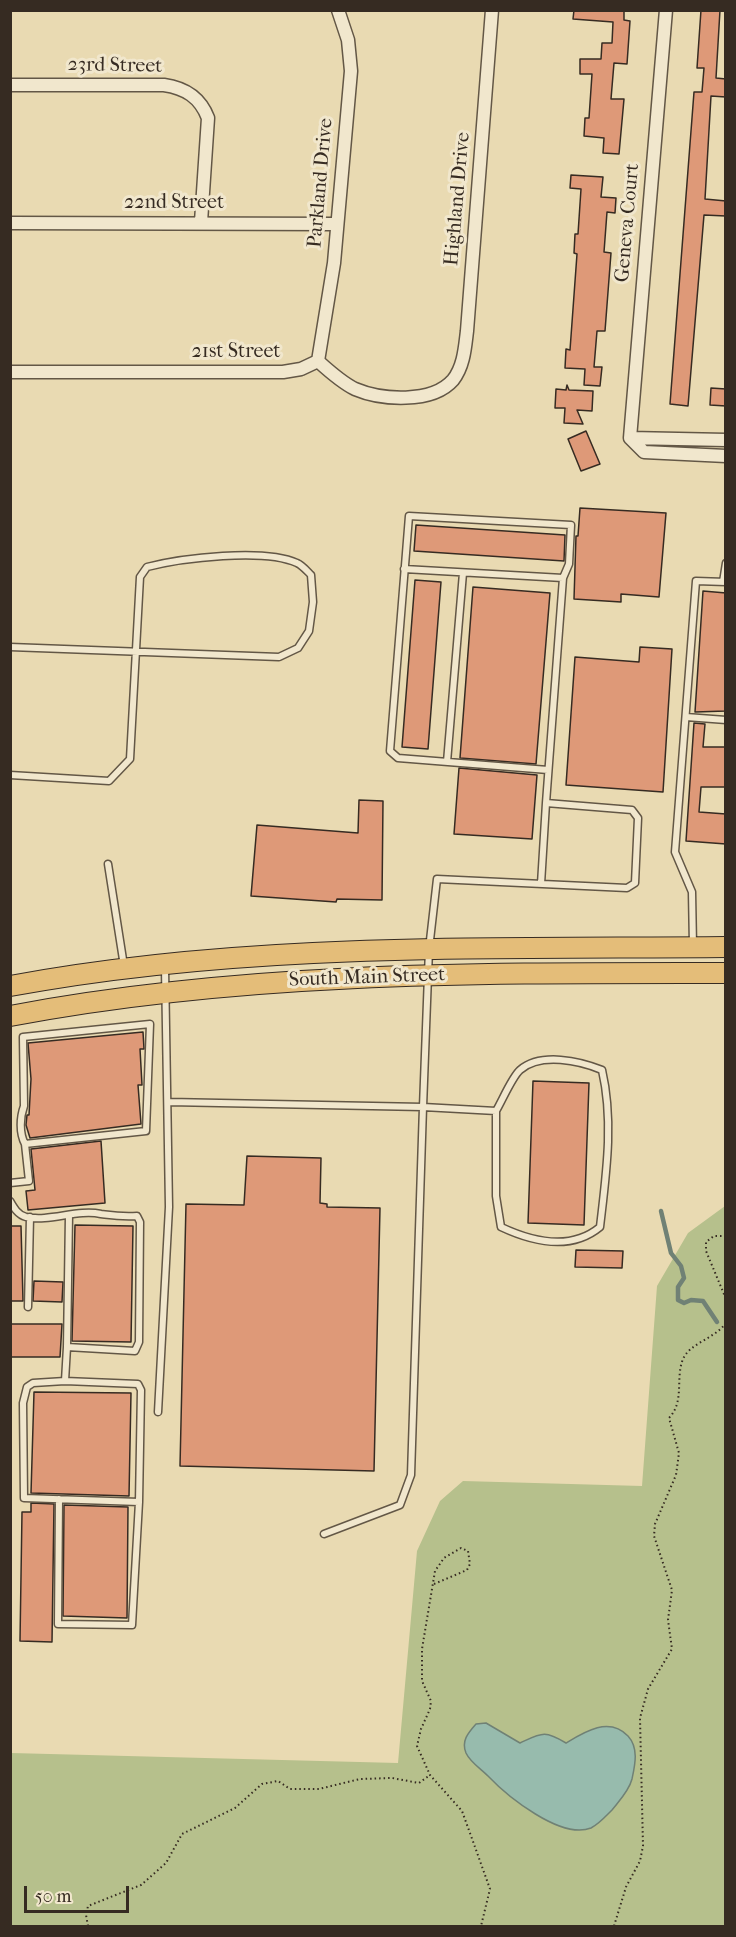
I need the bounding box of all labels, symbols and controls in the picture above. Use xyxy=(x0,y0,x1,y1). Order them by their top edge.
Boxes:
street label: 23rd Street xyxy=(67,53,163,79)
street label: Parkland Drive xyxy=(303,117,339,249)
street label: Highland Drive xyxy=(440,131,476,267)
street label: Geneva Court xyxy=(611,163,645,283)
street label: 22nd Street xyxy=(124,191,224,215)
street label: 21st Street xyxy=(191,340,281,364)
street label: South Main Street xyxy=(288,963,446,993)
scale bar xyxy=(27,1874,132,1912)
text: 50 m xyxy=(35,1886,71,1907)

